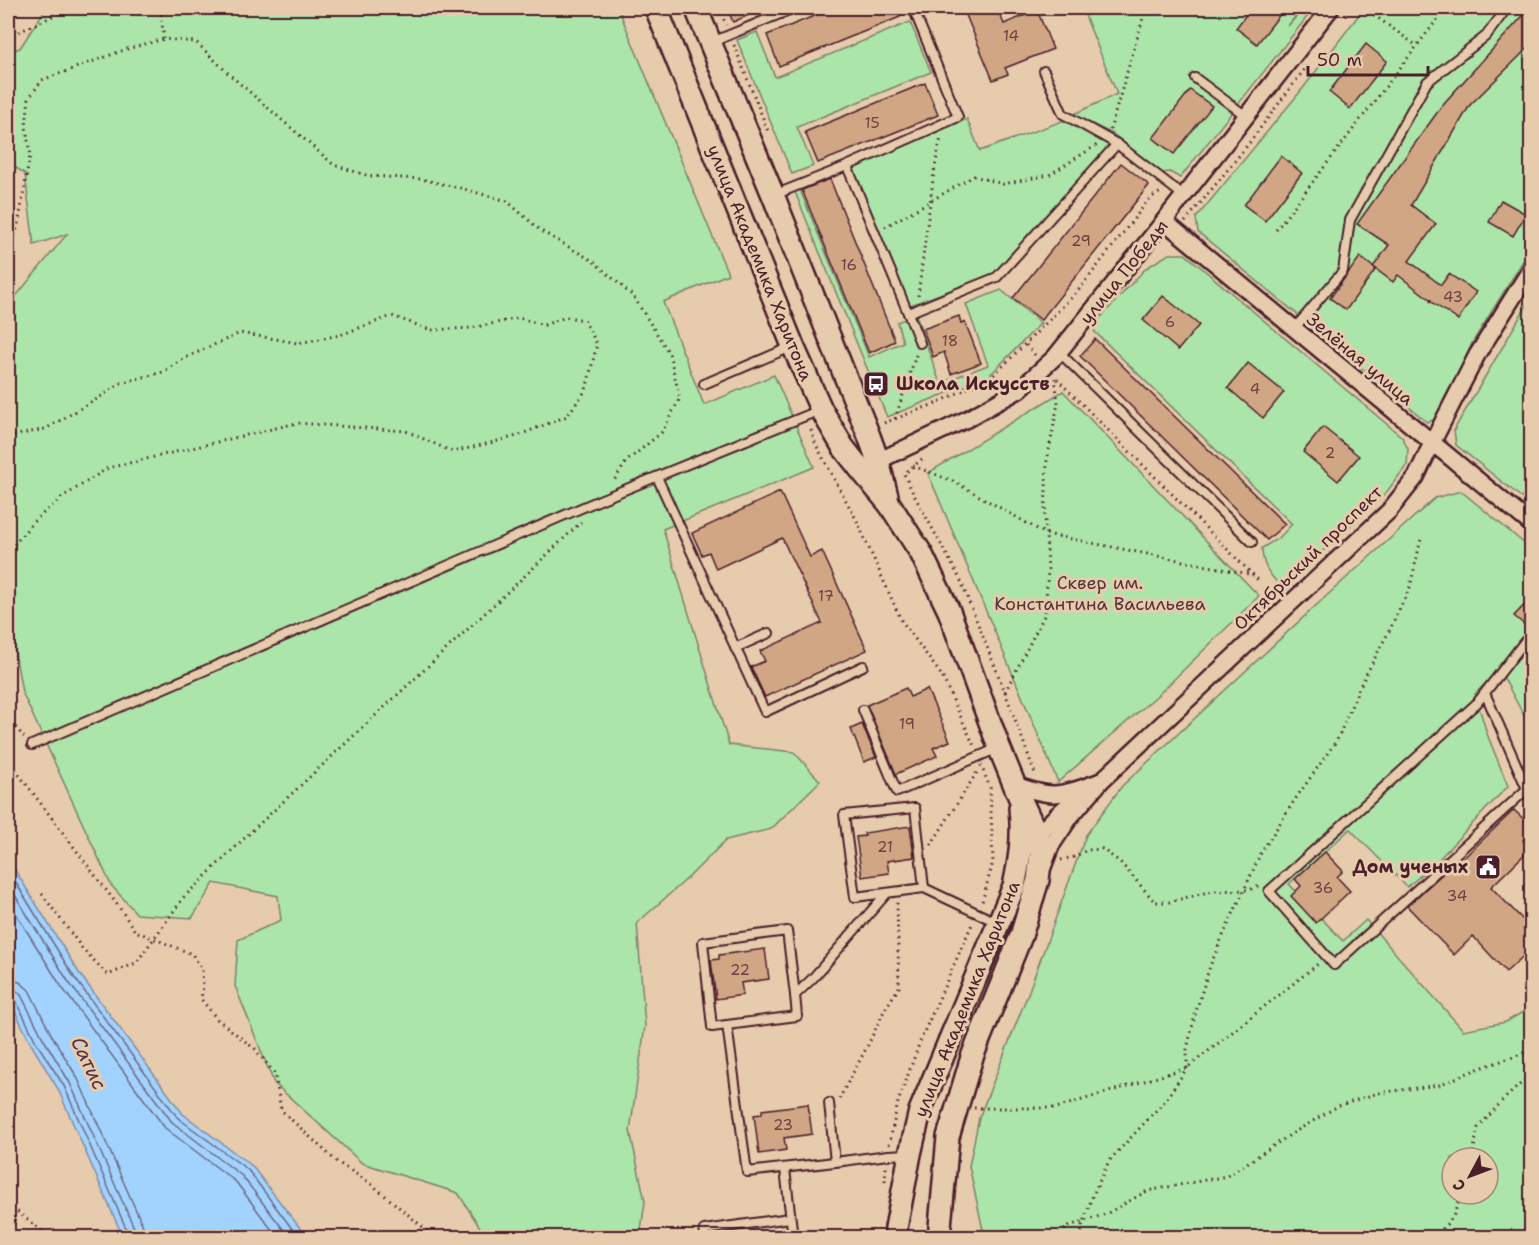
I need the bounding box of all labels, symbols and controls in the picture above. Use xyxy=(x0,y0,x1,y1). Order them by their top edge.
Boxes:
house number: 14 xyxy=(1003,26,1019,46)
scale bar xyxy=(1308,39,1428,77)
text: 50 m xyxy=(1317,48,1362,72)
house number: 15 xyxy=(864,113,880,133)
street label: улица Академика Харитона xyxy=(702,141,818,385)
street label: улица Победы xyxy=(1074,215,1174,329)
house number: 29 xyxy=(1071,231,1091,251)
house number: 16 xyxy=(841,255,857,275)
house number: 43 xyxy=(1443,287,1463,307)
street label: Зелёная улица xyxy=(1301,307,1419,411)
house number: 6 xyxy=(1165,312,1175,332)
house number: 18 xyxy=(942,331,958,351)
bus stop icon: Школа Искусств xyxy=(861,369,891,399)
place label: Школа Искусств xyxy=(896,372,1050,396)
house number: 4 xyxy=(1250,379,1260,399)
house number: 2 xyxy=(1325,443,1335,463)
street label: Октябрьский проспект xyxy=(1228,480,1388,636)
park label: Сквер им. Константина Васильева xyxy=(994,571,1206,616)
house number: 17 xyxy=(818,586,834,606)
house number: 19 xyxy=(899,714,915,734)
house number: 21 xyxy=(877,837,893,857)
public building icon: Дом ученых xyxy=(1473,852,1503,882)
place label: Дом ученых xyxy=(1353,855,1468,879)
street label: улица Академика Харитона xyxy=(909,877,1025,1121)
house number: 36 xyxy=(1313,878,1333,898)
house number: 34 xyxy=(1447,886,1467,906)
house number: 22 xyxy=(730,960,750,980)
water label: Сатис xyxy=(65,1032,113,1094)
house number: 23 xyxy=(773,1115,793,1135)
north arrow xyxy=(1440,1146,1500,1206)
text: С xyxy=(1448,1175,1470,1196)

